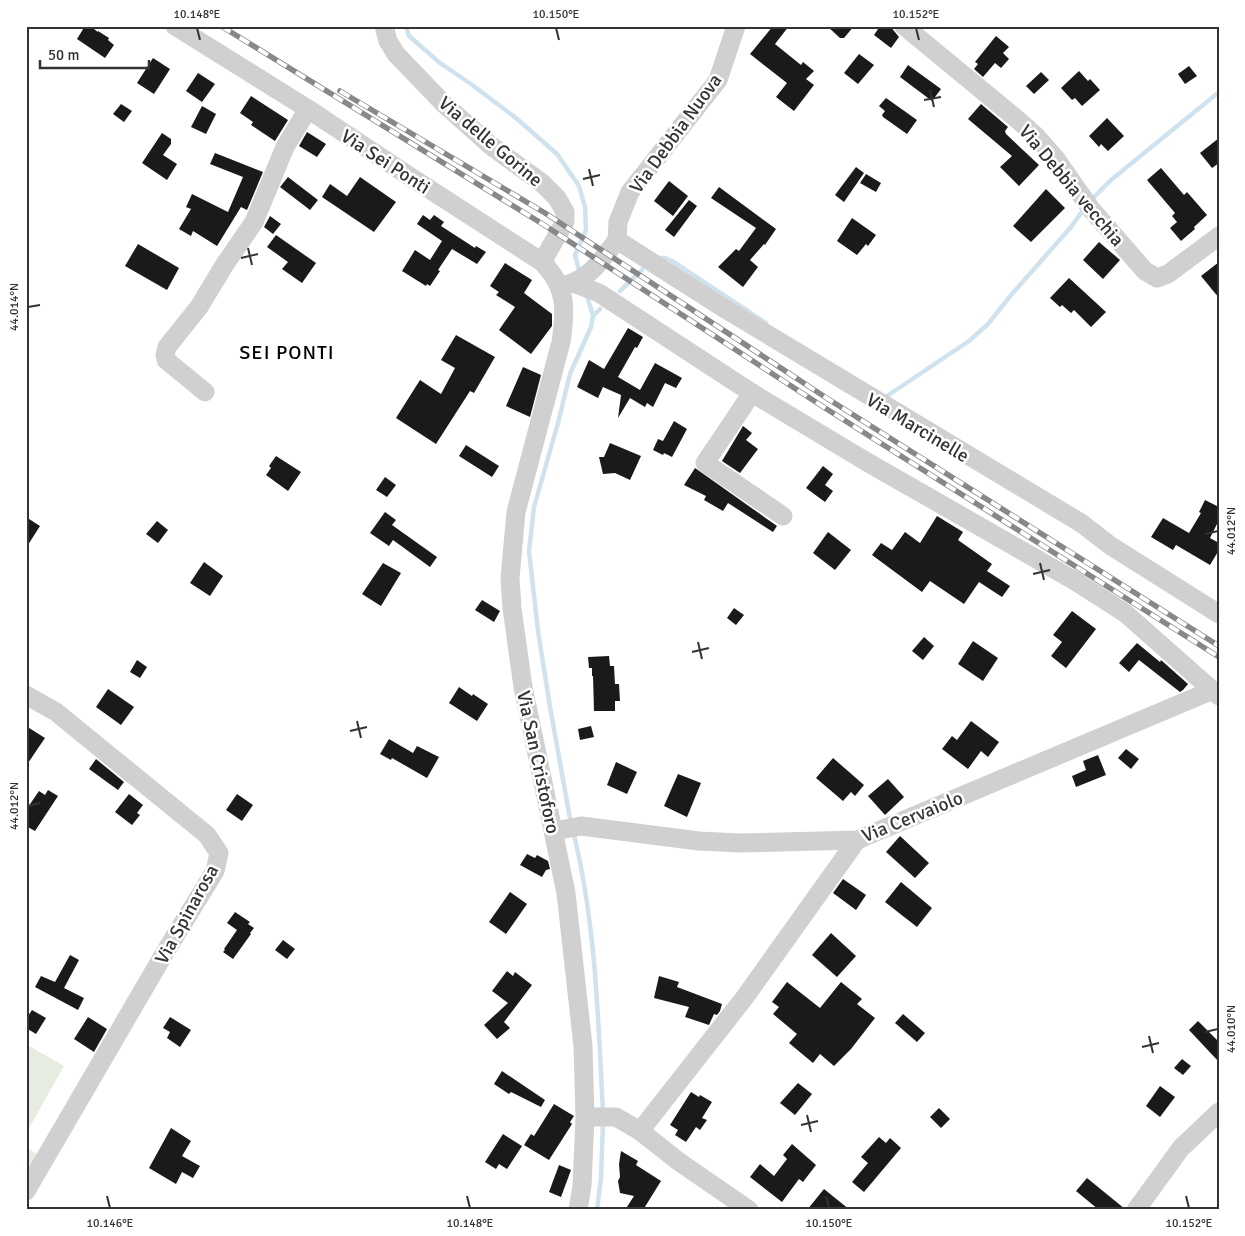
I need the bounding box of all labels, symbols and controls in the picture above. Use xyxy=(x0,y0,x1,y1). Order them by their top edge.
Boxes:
text: 10.148°E xyxy=(174,7,221,22)
text: 10.150°E xyxy=(533,7,580,22)
text: 10.152°E xyxy=(893,7,940,22)
scale bar xyxy=(40,38,149,70)
text: 50 m xyxy=(48,46,79,64)
street label: Via Debbia Nuova xyxy=(624,69,727,198)
street label: Via delle Gorine xyxy=(433,91,547,192)
street label: Via Debbia vecchia xyxy=(1013,120,1129,251)
street label: Via Sei Ponti xyxy=(336,124,435,200)
text: 44.014°N xyxy=(7,283,22,331)
district label: SEI PONTI xyxy=(239,340,335,365)
street label: Via Marcinelle xyxy=(862,388,973,468)
text: 44.012°N xyxy=(1224,507,1239,555)
street label: Via San Cristoforo xyxy=(511,688,565,836)
text: 44.012°N xyxy=(7,782,22,830)
street label: Via Cervaiolo xyxy=(858,786,967,848)
street label: Via Spinarosa xyxy=(150,861,224,968)
text: 44.010°N xyxy=(1224,1005,1239,1053)
text: 10.146°E xyxy=(87,1216,134,1231)
text: 10.148°E xyxy=(447,1216,494,1231)
text: 10.150°E xyxy=(806,1216,853,1231)
text: 10.152°E xyxy=(1166,1216,1213,1231)

